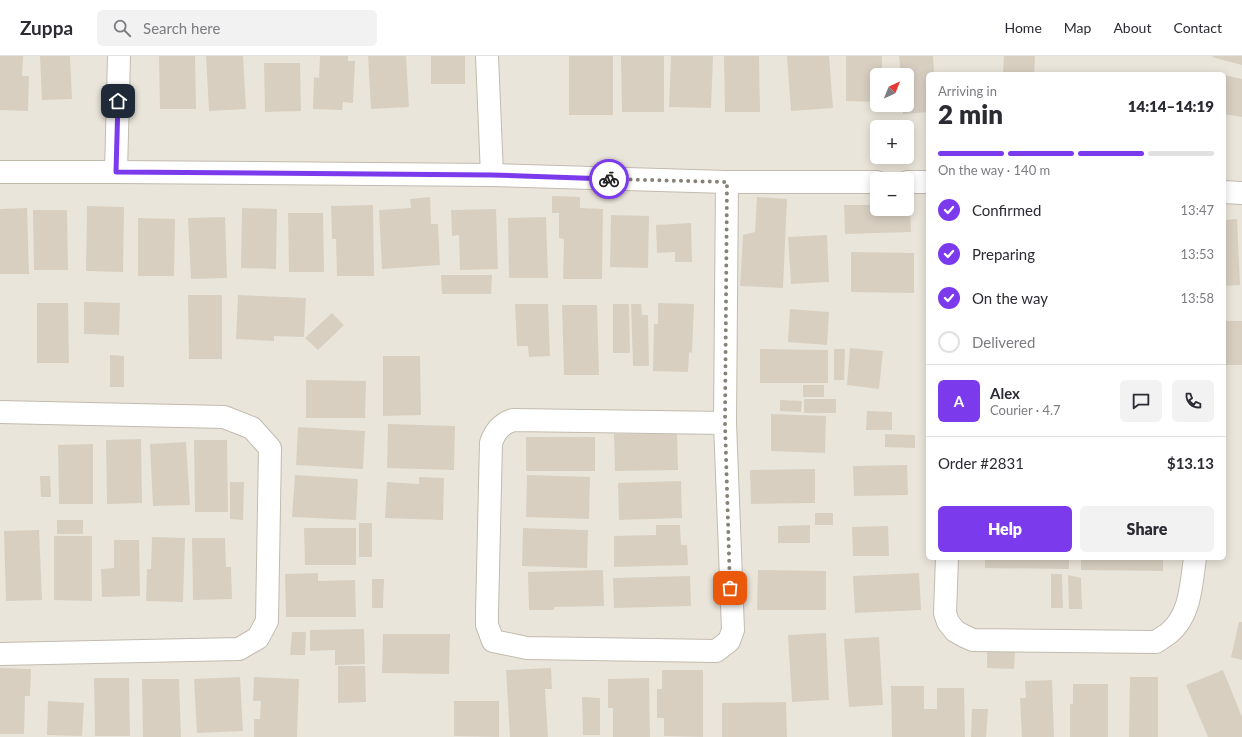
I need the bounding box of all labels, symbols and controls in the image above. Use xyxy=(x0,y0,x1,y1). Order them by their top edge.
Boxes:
search box xyxy=(97,10,377,46)
text: Zuppa xyxy=(20,16,73,39)
icon: search xyxy=(111,17,133,39)
text: Search here xyxy=(143,19,220,37)
text: Home xyxy=(1004,19,1042,36)
text: Map xyxy=(1064,19,1091,36)
text: About xyxy=(1113,19,1151,36)
text: Contact xyxy=(1173,19,1222,36)
north arrow xyxy=(870,68,914,112)
map controls xyxy=(870,68,914,216)
text: Arriving in xyxy=(938,83,997,99)
pin xyxy=(101,84,135,118)
icon: home xyxy=(107,90,129,112)
text: 14:14–14:19 xyxy=(1128,97,1214,115)
text: 2 min xyxy=(938,98,1003,130)
button: + xyxy=(870,120,914,164)
courier xyxy=(589,159,629,199)
text: On the way · 140 m xyxy=(938,162,1050,178)
icon: bike xyxy=(598,168,620,190)
button: − xyxy=(870,172,914,216)
icon: check xyxy=(938,199,960,221)
text: Confirmed xyxy=(972,201,1041,219)
text: 13:47 xyxy=(1181,202,1214,218)
icon: check xyxy=(938,243,960,265)
text: Preparing xyxy=(972,245,1035,263)
text: 13:53 xyxy=(1181,246,1214,262)
icon: check xyxy=(938,287,960,309)
text: On the way xyxy=(972,289,1048,307)
text: 13:58 xyxy=(1181,290,1214,306)
text: Delivered xyxy=(972,333,1035,351)
button: chat xyxy=(1120,380,1162,422)
button: phone xyxy=(1172,380,1214,422)
text: Alex xyxy=(990,384,1020,402)
text: A xyxy=(954,392,964,410)
text: Courier · 4.7 xyxy=(990,402,1061,418)
text: Order #2831 xyxy=(938,454,1024,472)
text: $13.13 xyxy=(1167,454,1214,472)
button: Help xyxy=(938,506,1072,552)
button: Share xyxy=(1080,506,1214,552)
pin xyxy=(713,571,747,605)
icon: bag xyxy=(719,577,741,599)

